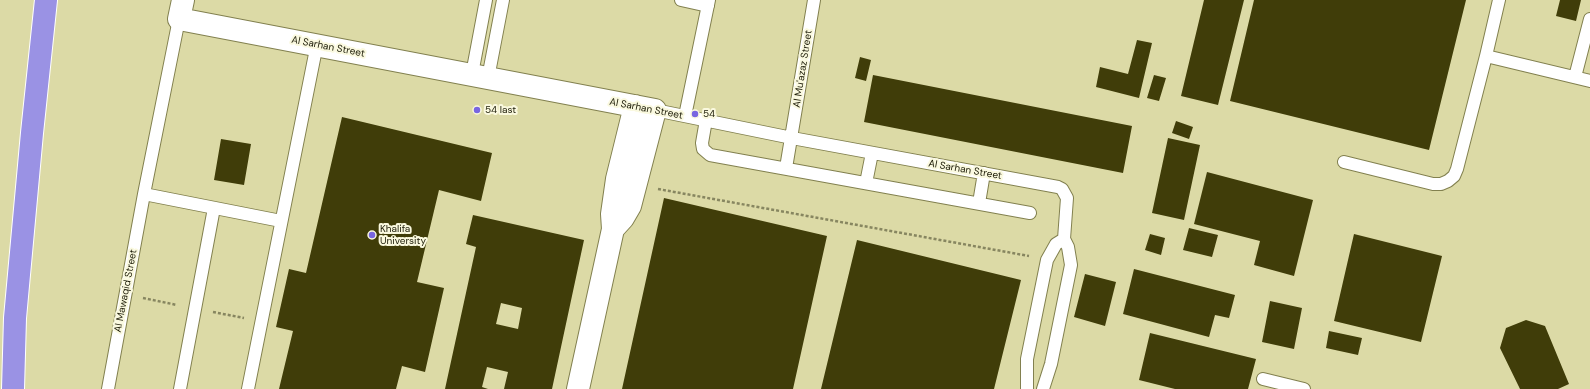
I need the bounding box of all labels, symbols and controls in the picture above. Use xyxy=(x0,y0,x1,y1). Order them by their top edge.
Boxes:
street label: Al Mu'azaz Street xyxy=(791,29,815,109)
street label: Al Sarhan Street xyxy=(290,34,366,60)
street label: Al Sarhan Street xyxy=(608,96,684,122)
place label: 54 last xyxy=(485,104,516,116)
marker: 54 last xyxy=(472,105,482,115)
place label: 54 xyxy=(703,108,715,120)
marker: 54 xyxy=(690,109,700,119)
street label: Al Sarhan Street xyxy=(927,158,1003,182)
place label: Khalifa University xyxy=(380,223,426,246)
marker: Khalifa University xyxy=(367,230,377,240)
street label: Al Mawaqid Street xyxy=(112,249,140,333)

